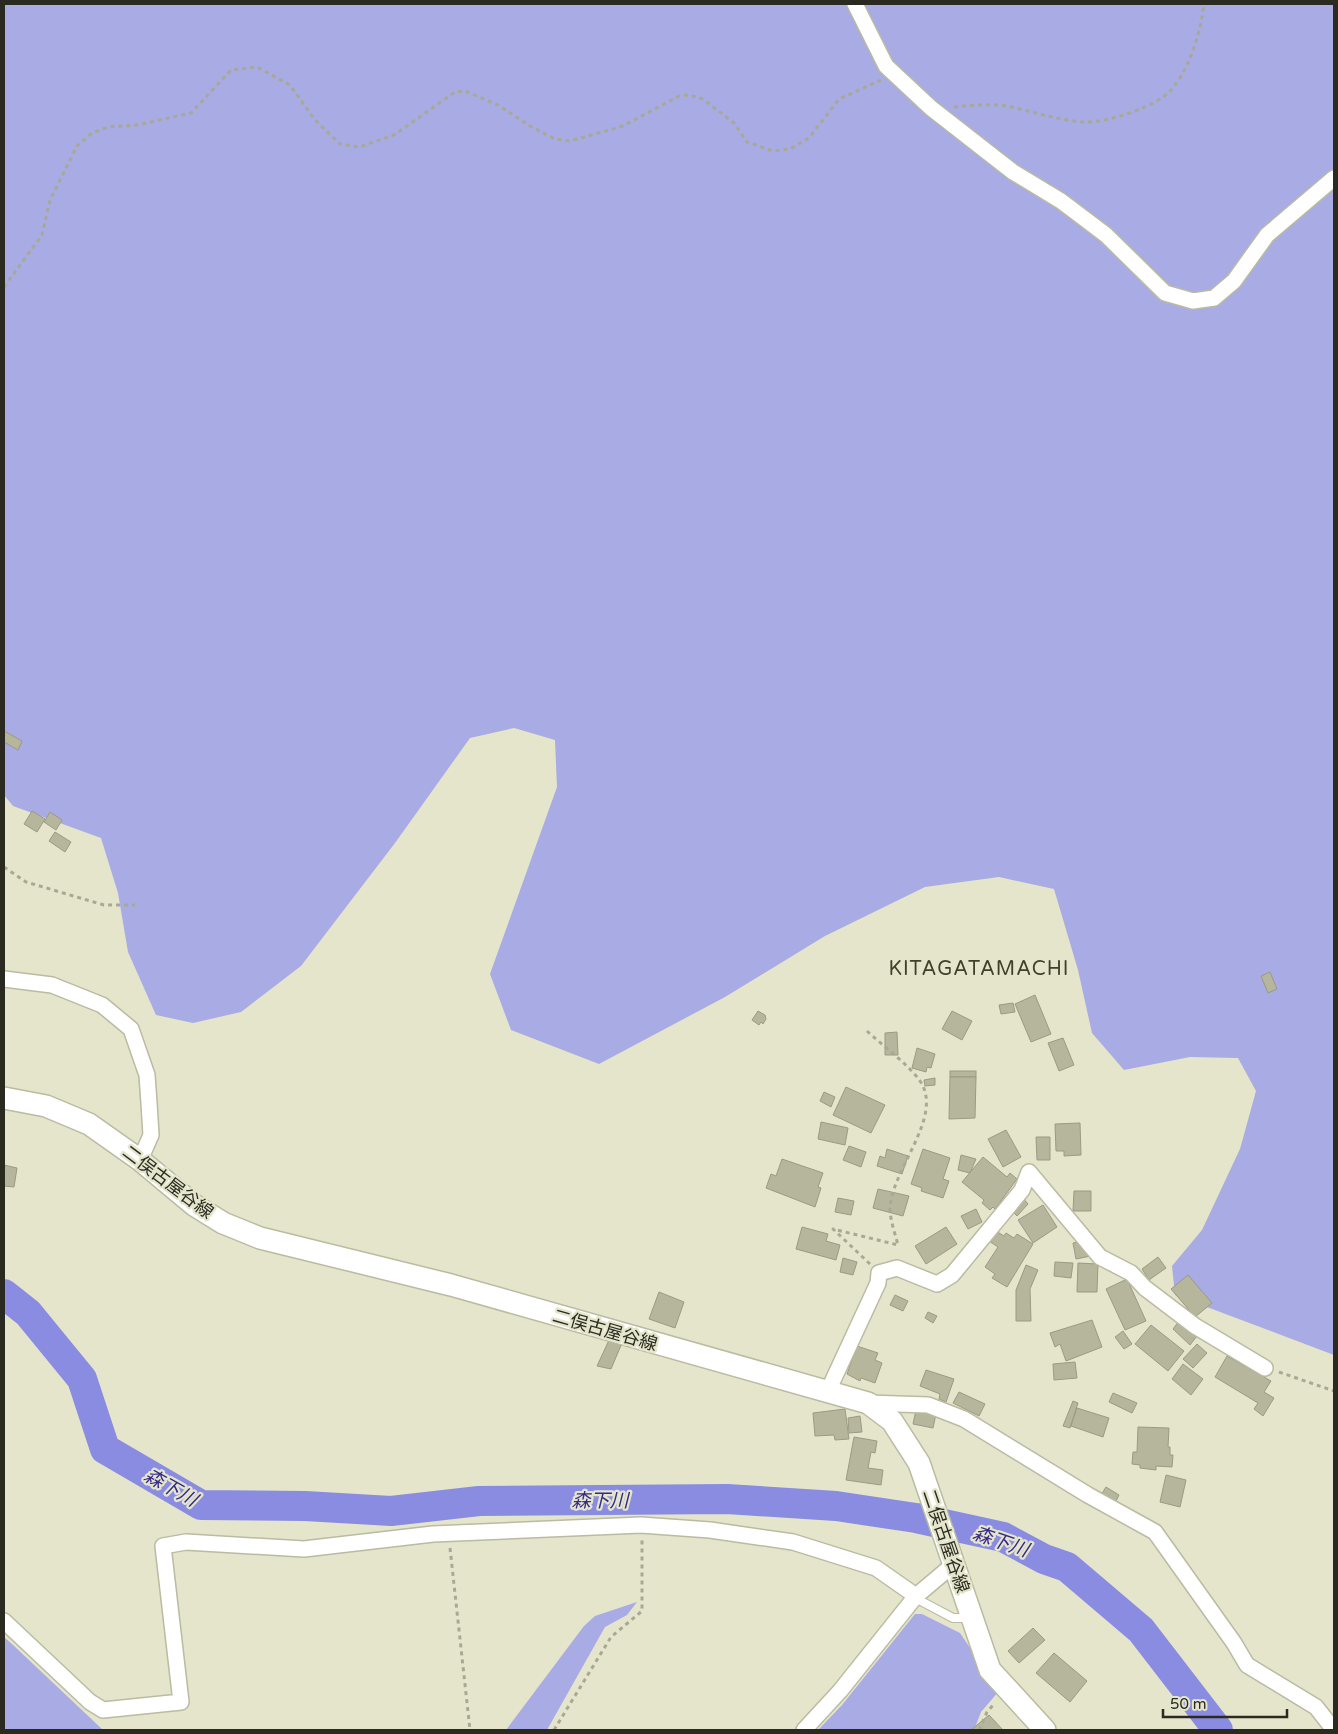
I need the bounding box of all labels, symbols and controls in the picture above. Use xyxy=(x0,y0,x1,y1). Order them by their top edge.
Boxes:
district label: KITAGATAMACHI xyxy=(888,957,1070,981)
street label: 二俣古屋谷線 xyxy=(118,1141,218,1223)
street label: 二俣古屋谷線 xyxy=(550,1305,660,1355)
water label: 森下川 xyxy=(140,1464,203,1512)
street label: 二俣古屋谷線 xyxy=(918,1486,974,1596)
water label: 森下川 xyxy=(571,1490,630,1512)
water label: 森下川 xyxy=(970,1522,1033,1562)
scale bar xyxy=(1163,1686,1287,1718)
text: 50 m xyxy=(1170,1695,1207,1713)

